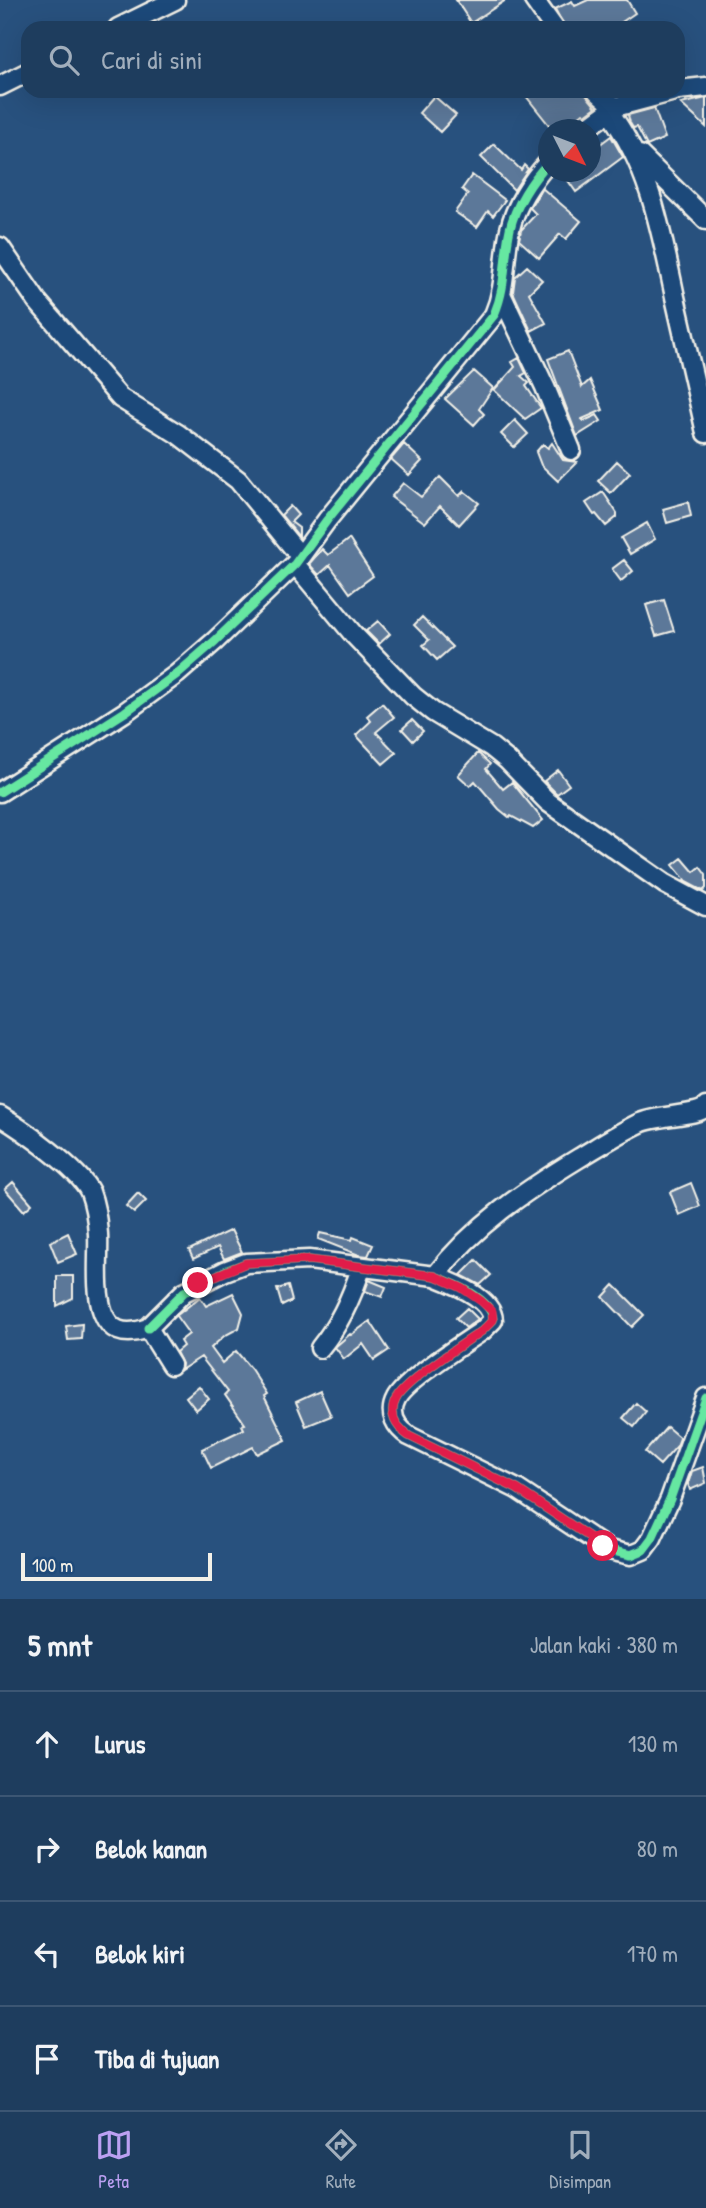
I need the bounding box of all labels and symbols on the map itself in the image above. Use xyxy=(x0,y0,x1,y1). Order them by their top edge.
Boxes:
north arrow xyxy=(538,119,601,182)
route end xyxy=(182,1267,213,1298)
route start xyxy=(587,1530,618,1561)
scale bar xyxy=(21,1550,212,1582)

